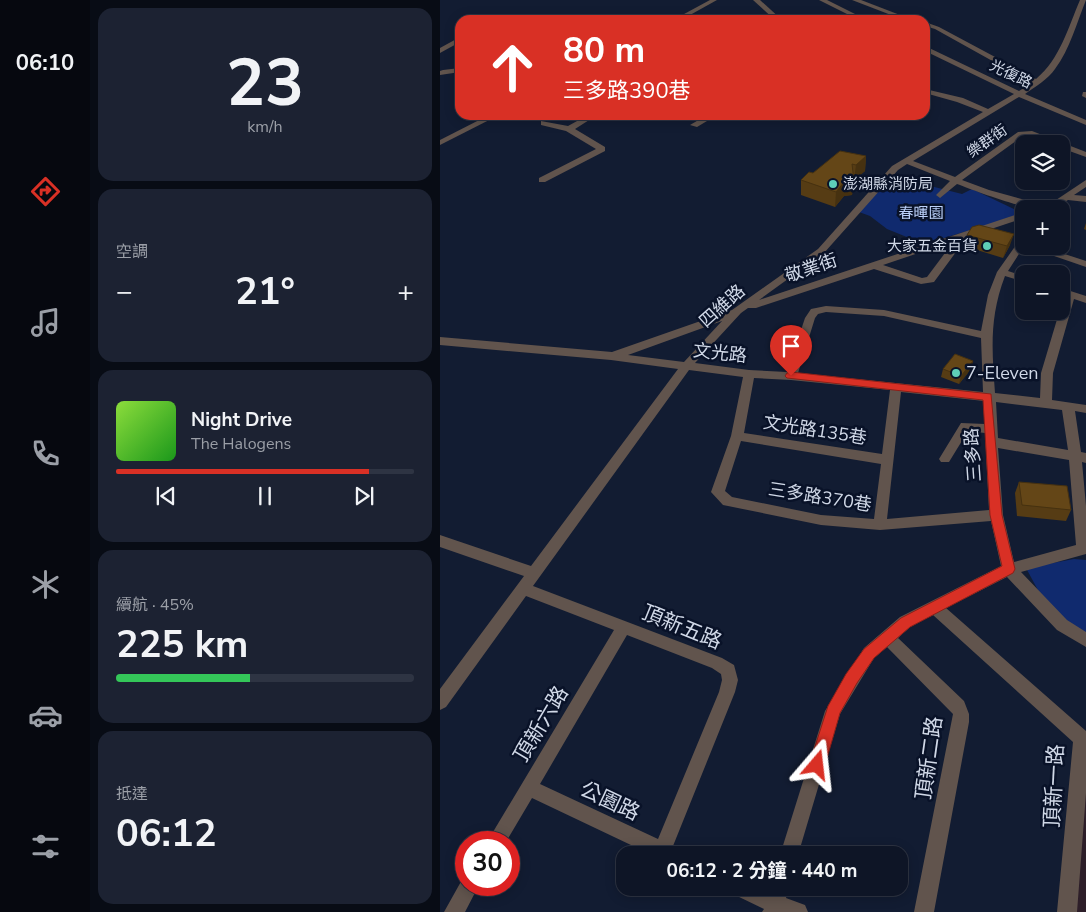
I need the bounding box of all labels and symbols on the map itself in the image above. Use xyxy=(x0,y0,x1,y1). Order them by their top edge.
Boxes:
street label: 光復路 xyxy=(986,55,1036,93)
street label: 樂群街 xyxy=(963,120,1011,162)
place label: 澎湖縣消防局 xyxy=(843,174,933,194)
marker: 澎湖縣消防局 xyxy=(827,178,839,190)
park label: 春暉園 xyxy=(898,203,944,223)
place label: 大家五金百貨 xyxy=(887,236,977,256)
marker: 大家五金百貨 xyxy=(981,240,993,252)
street label: 敬業街 xyxy=(782,248,840,288)
street label: 四維路 xyxy=(694,279,750,333)
pin xyxy=(770,325,812,376)
street label: 文光路 xyxy=(692,338,748,368)
place label: 7-Eleven xyxy=(966,361,1039,385)
marker: 7-Eleven xyxy=(950,367,962,379)
street label: 文光路135巷 xyxy=(762,410,868,450)
street label: 三多路 xyxy=(959,427,987,483)
street label: 三多路370巷 xyxy=(767,477,873,517)
street label: 頂新五路 xyxy=(638,598,726,656)
street label: 頂新六路 xyxy=(507,681,575,767)
street label: 頂新二路 xyxy=(909,714,949,802)
position arrow xyxy=(790,738,842,790)
street label: 頂新一路 xyxy=(1038,743,1070,829)
street label: 公園路 xyxy=(576,775,644,827)
speed limit sign: 30 xyxy=(455,831,520,896)

